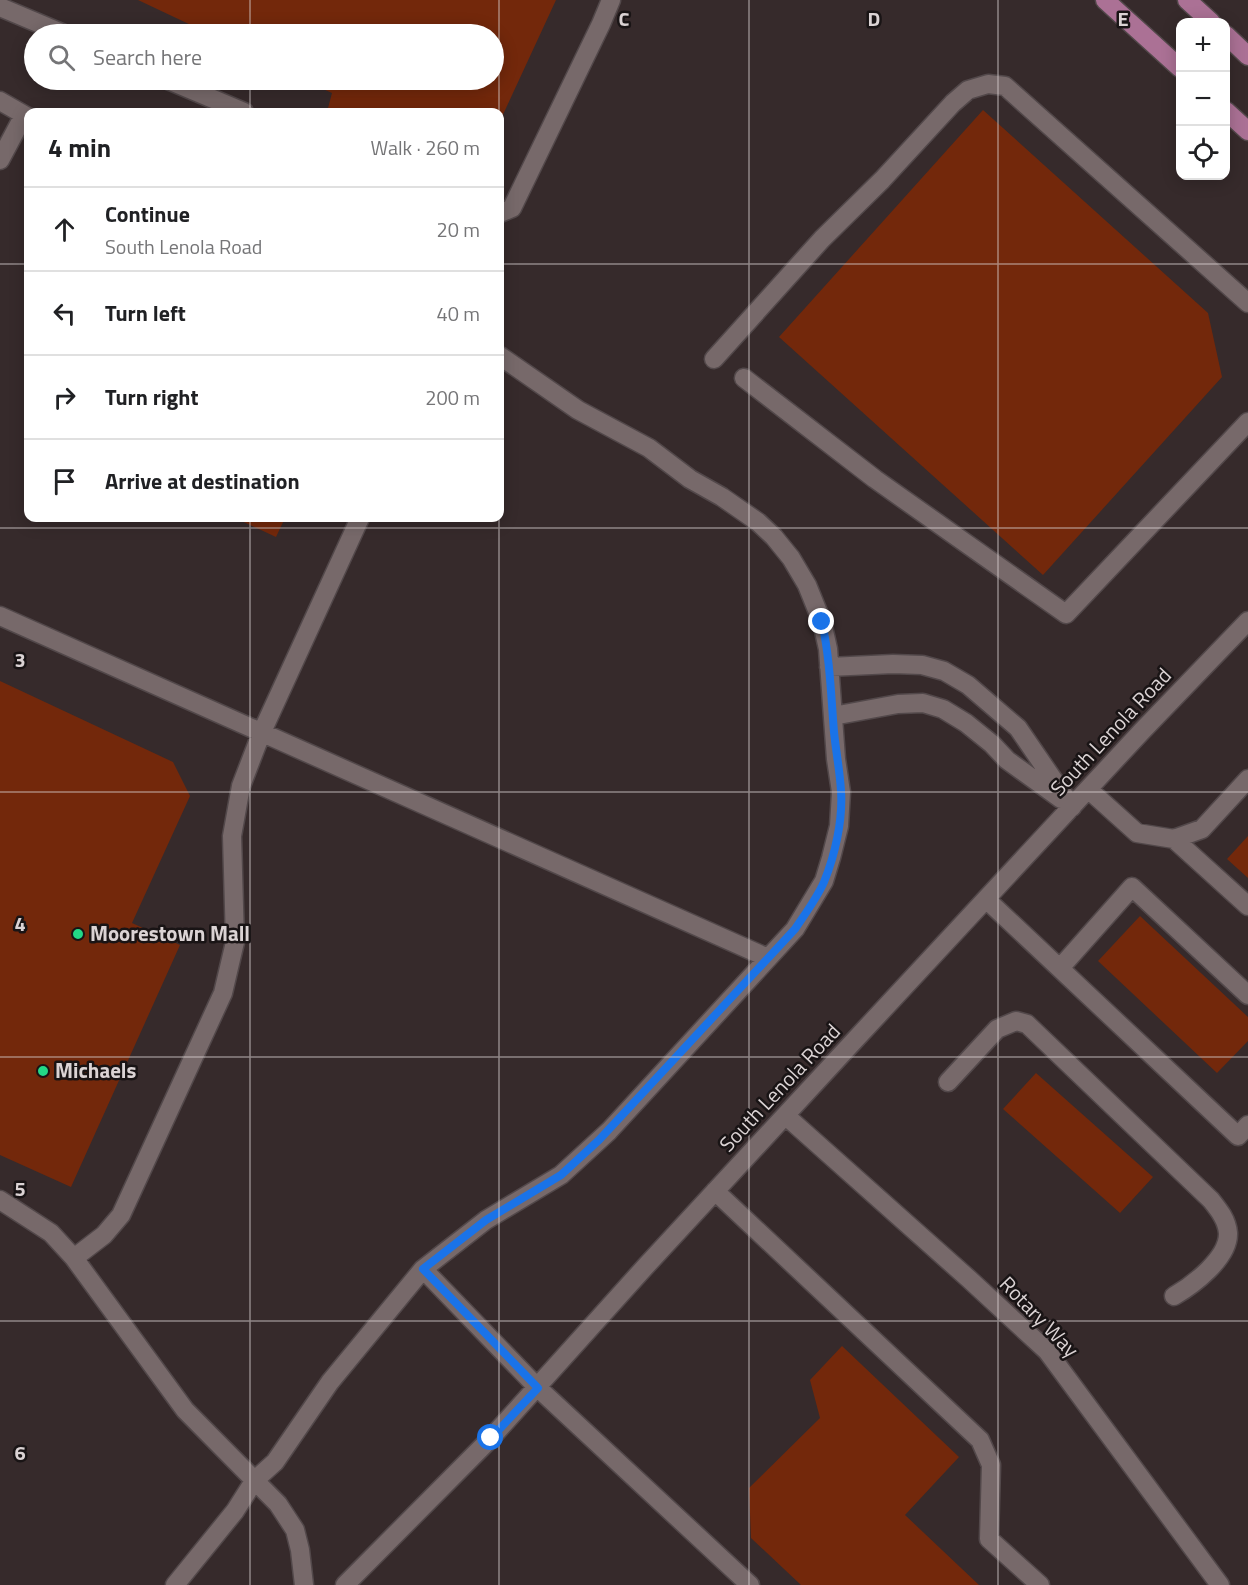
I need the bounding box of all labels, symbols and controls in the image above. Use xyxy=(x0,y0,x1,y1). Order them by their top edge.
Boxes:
text: C xyxy=(619,3,630,34)
text: D xyxy=(868,3,880,34)
text: E xyxy=(1117,3,1129,34)
map controls xyxy=(1176,18,1230,180)
button: + xyxy=(1176,18,1230,72)
search box xyxy=(24,24,504,90)
text: Search here xyxy=(93,40,202,74)
icon: search xyxy=(45,41,78,74)
button: − xyxy=(1176,72,1230,126)
button: locate xyxy=(1176,126,1230,180)
text: 4 min xyxy=(48,128,111,167)
text: Walk · 260 m xyxy=(371,132,480,163)
text: Continue xyxy=(105,197,190,231)
icon: ahead xyxy=(48,213,81,246)
text: 20 m xyxy=(436,214,480,245)
text: South Lenola Road xyxy=(105,231,262,262)
text: Turn left xyxy=(105,296,186,330)
icon: left xyxy=(48,297,81,330)
text: 40 m xyxy=(436,298,480,329)
text: Turn right xyxy=(105,380,199,414)
icon: right xyxy=(48,381,81,414)
text: 200 m xyxy=(425,382,480,413)
text: Arrive at destination xyxy=(105,464,300,498)
icon: arrive xyxy=(48,465,81,498)
route end xyxy=(808,608,834,634)
text: 3 xyxy=(14,644,26,675)
street label: South Lenola Road xyxy=(1042,660,1178,803)
text: 4 xyxy=(14,908,26,939)
place label: Moorestown Mall xyxy=(90,917,250,949)
marker: Moorestown Mall xyxy=(71,927,85,941)
street label: South Lenola Road xyxy=(711,1016,847,1159)
place label: Michaels xyxy=(55,1054,137,1086)
marker: Michaels xyxy=(36,1064,50,1078)
text: 5 xyxy=(14,1173,26,1204)
street label: Rotary Way xyxy=(993,1268,1087,1364)
route start xyxy=(477,1424,503,1450)
text: 6 xyxy=(14,1437,26,1468)

